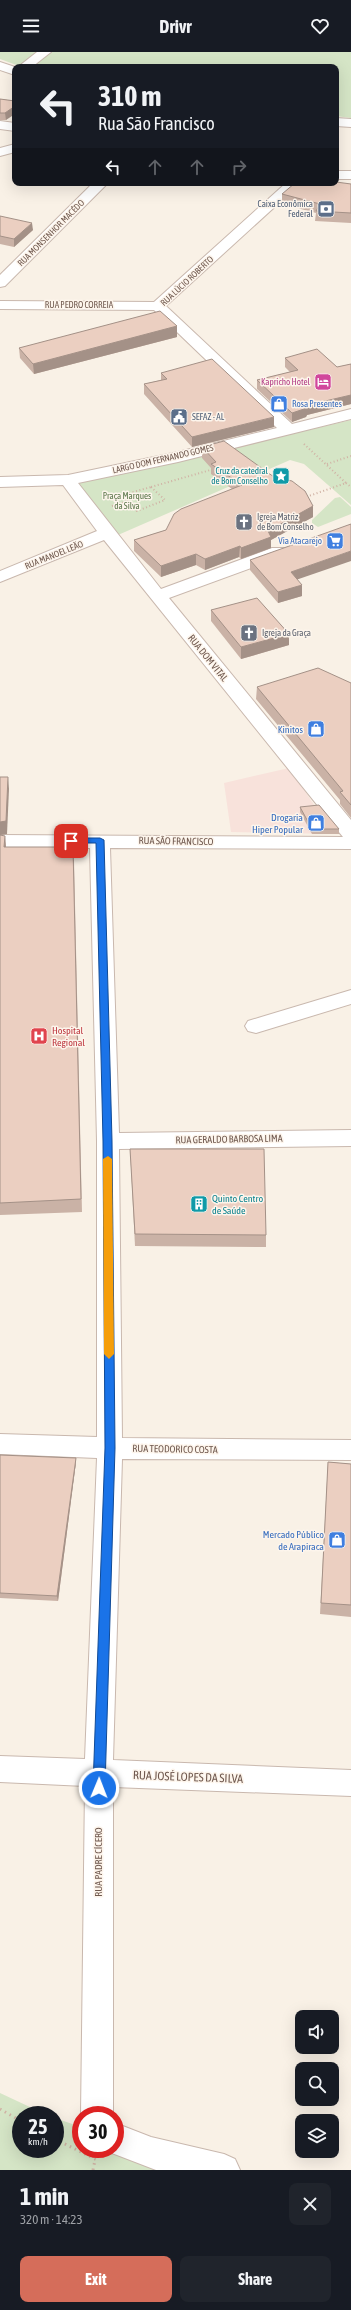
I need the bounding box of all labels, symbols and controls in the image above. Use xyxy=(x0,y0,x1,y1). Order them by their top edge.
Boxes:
icon: menu xyxy=(20,15,42,37)
icon: heart xyxy=(309,15,331,37)
text: Drivr xyxy=(159,16,192,37)
icon: left xyxy=(32,80,84,132)
text: 310 m xyxy=(98,80,161,112)
text: Rua São Francisco xyxy=(98,113,215,134)
icon: left xyxy=(102,156,124,178)
icon: ahead xyxy=(144,156,166,178)
icon: ahead xyxy=(186,156,208,178)
icon: right xyxy=(228,156,250,178)
street label: RUA MONSENHOR MACÊDO xyxy=(16,198,86,268)
place label: Caixa Econômica Federal xyxy=(258,199,314,219)
bank icon: Caixa Econômica Federal xyxy=(316,199,336,219)
street label: RUA LÚCIO ROBERTO xyxy=(159,254,215,308)
street label: RUA PEDRO CORREIA xyxy=(45,300,114,310)
hotel icon: Kapricho Hotel xyxy=(313,372,333,392)
place label: Kapricho Hotel xyxy=(261,377,311,387)
shop icon: Rosa Presentes xyxy=(269,394,289,414)
place label: Rosa Presentes xyxy=(292,399,342,409)
public building icon: SEFAZ - AL xyxy=(169,407,189,427)
place label: SEFAZ - AL xyxy=(192,412,225,422)
street label: LARGO DOM FERNANDO GOMES xyxy=(112,442,215,475)
place label: Cruz da catedral de Bom Conselho xyxy=(211,466,269,486)
place icon: Cruz da catedral de Bom Conselho xyxy=(271,466,291,486)
park label: Praça Marques da Silva xyxy=(103,491,151,511)
church icon: Igreja Matriz de Bom Conselho xyxy=(234,512,254,532)
place label: Igreja Matriz de Bom Conselho xyxy=(257,512,314,532)
supermarket icon: Via Atacarejo xyxy=(325,531,345,551)
place label: Via Atacarejo xyxy=(278,536,322,546)
street label: RUA MANOEL LEÃO xyxy=(23,539,85,571)
church icon: Igreja da Graça xyxy=(239,623,259,643)
place label: Igreja da Graça xyxy=(262,628,311,638)
street label: RUA DOM VITAL xyxy=(186,632,230,684)
shop icon: Kinitos xyxy=(306,719,326,739)
place label: Kinitos xyxy=(278,724,303,735)
place label: Drogaria Hiper Popular xyxy=(252,812,304,835)
shop icon: Drogaria Hiper Popular xyxy=(306,813,326,833)
pin xyxy=(54,824,88,858)
icon: arrive xyxy=(60,830,82,852)
street label: RUA SÃO FRANCISCO xyxy=(139,835,214,847)
place label: Hospital Regional xyxy=(52,1025,85,1048)
hospital icon: Hospital Regional xyxy=(29,1026,49,1046)
street label: RUA GERALDO BARBOSA LIMA xyxy=(175,1133,283,1145)
place label: Quinto Centro de Saúde xyxy=(212,1193,263,1216)
building icon: Quinto Centro de Saúde xyxy=(189,1194,209,1214)
street label: RUA TEODORICO COSTA xyxy=(132,1443,218,1455)
place label: Mercado Público de Arapiraca xyxy=(263,1529,324,1552)
shop icon: Mercado Público de Arapiraca xyxy=(327,1530,347,1550)
position arrow xyxy=(78,1767,120,1809)
street label: RUA JOSÉ LOPES DA SILVA xyxy=(133,1768,243,1786)
street label: RUA PADRE CÍCERO xyxy=(93,1827,104,1897)
map controls xyxy=(295,2010,339,2158)
button: sound xyxy=(295,2010,339,2054)
button: search xyxy=(295,2062,339,2106)
speed limit sign: 30 xyxy=(72,2106,124,2158)
button: layers xyxy=(295,2114,339,2158)
text: 25 xyxy=(29,2115,47,2138)
text: km/h xyxy=(28,2136,48,2147)
text: 1 min xyxy=(20,2183,69,2210)
button: close xyxy=(289,2183,331,2225)
text: 320 m · 14:23 xyxy=(20,2212,83,2227)
button: Exit xyxy=(20,2256,172,2302)
button: Share xyxy=(180,2256,331,2302)

